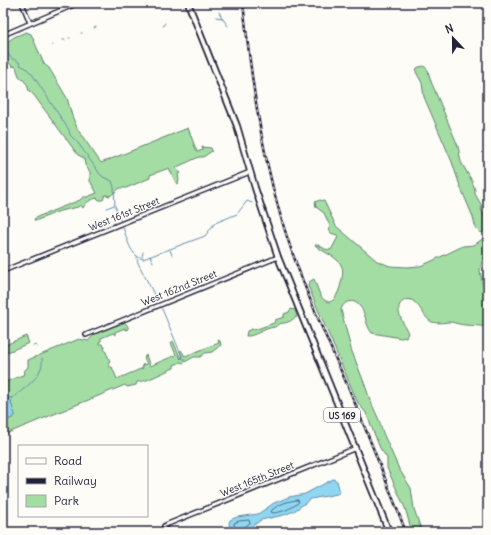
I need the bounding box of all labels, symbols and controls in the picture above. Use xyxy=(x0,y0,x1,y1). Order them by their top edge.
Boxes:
north arrow xyxy=(433,18,473,58)
text: N xyxy=(443,21,455,37)
street label: West 161st Street xyxy=(87,194,162,234)
street label: West 162nd Street xyxy=(139,267,219,309)
road number: US 169 xyxy=(324,408,360,422)
legend xyxy=(18,445,148,517)
text: Road xyxy=(54,453,82,468)
street label: West 165th Street xyxy=(218,458,296,500)
text: Railway xyxy=(54,473,97,488)
text: Park xyxy=(54,493,79,508)

